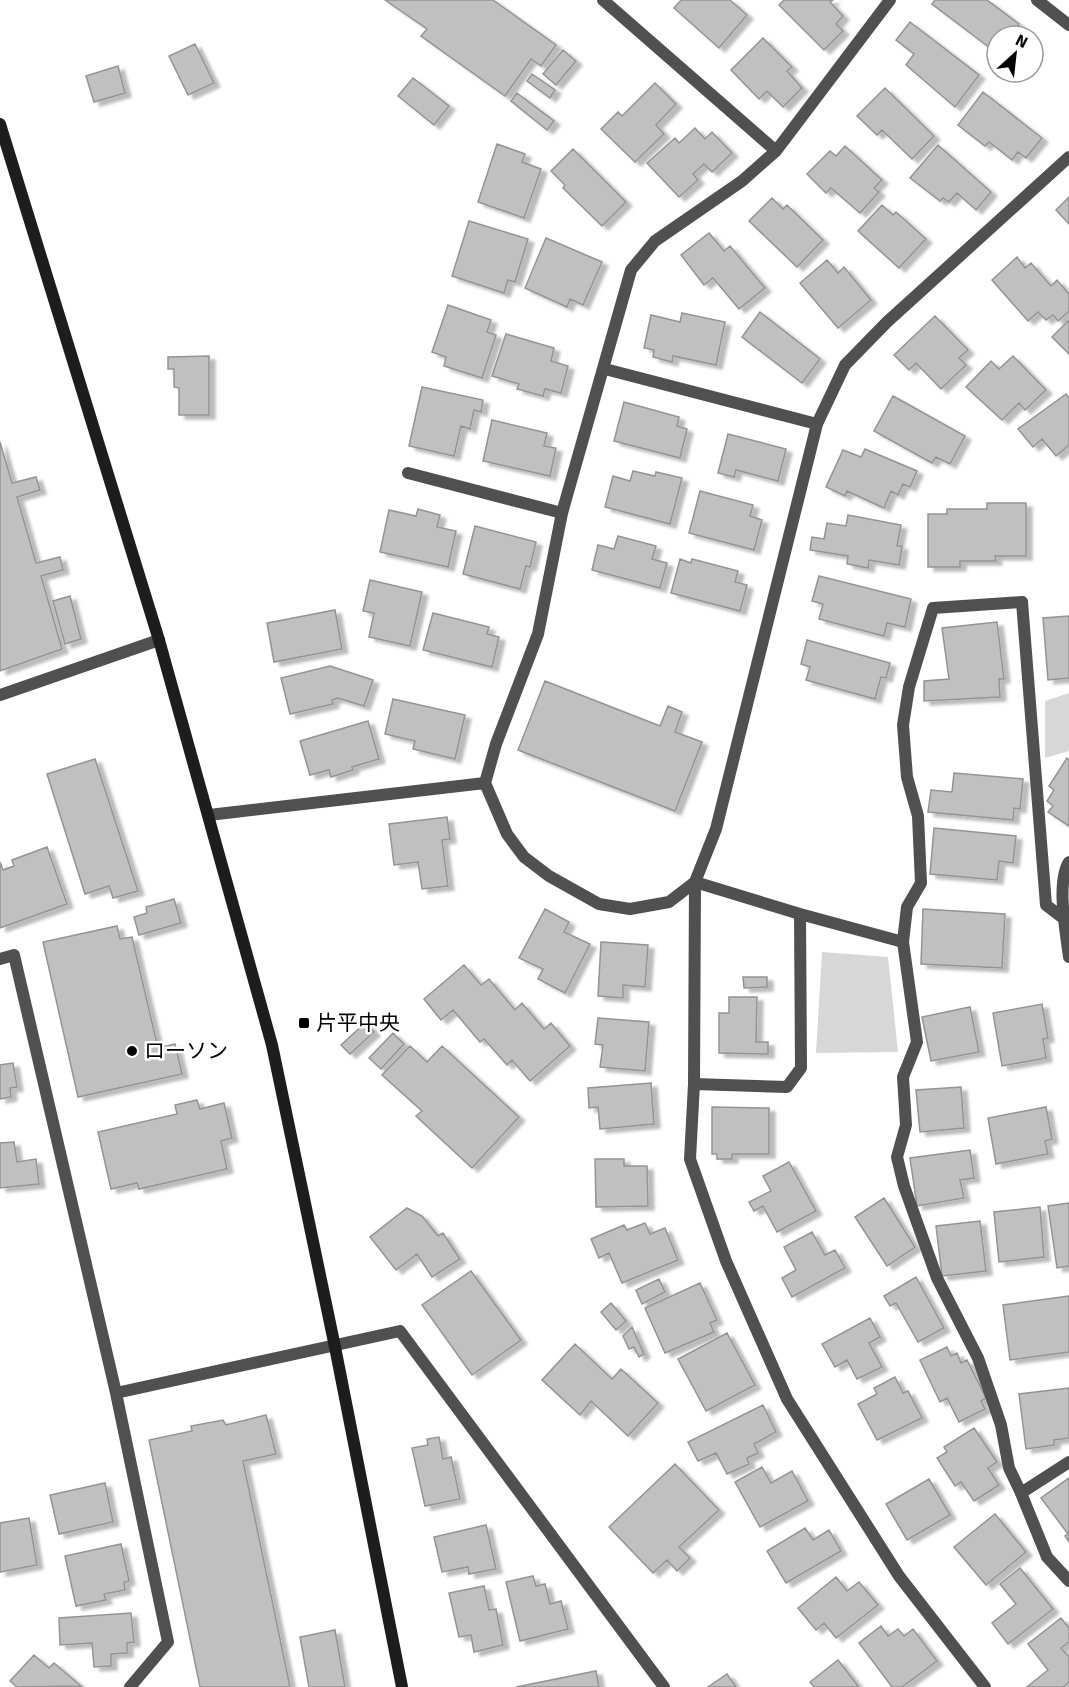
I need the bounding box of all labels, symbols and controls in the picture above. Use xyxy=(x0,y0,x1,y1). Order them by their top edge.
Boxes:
north arrow xyxy=(985,24,1045,84)
text: N xyxy=(1012,30,1031,53)
place label: 片平中央 xyxy=(316,1010,400,1036)
marker: 片平中央 xyxy=(297,1016,311,1030)
place label: ローソン xyxy=(144,1038,228,1064)
marker: ローソン xyxy=(125,1044,139,1058)

